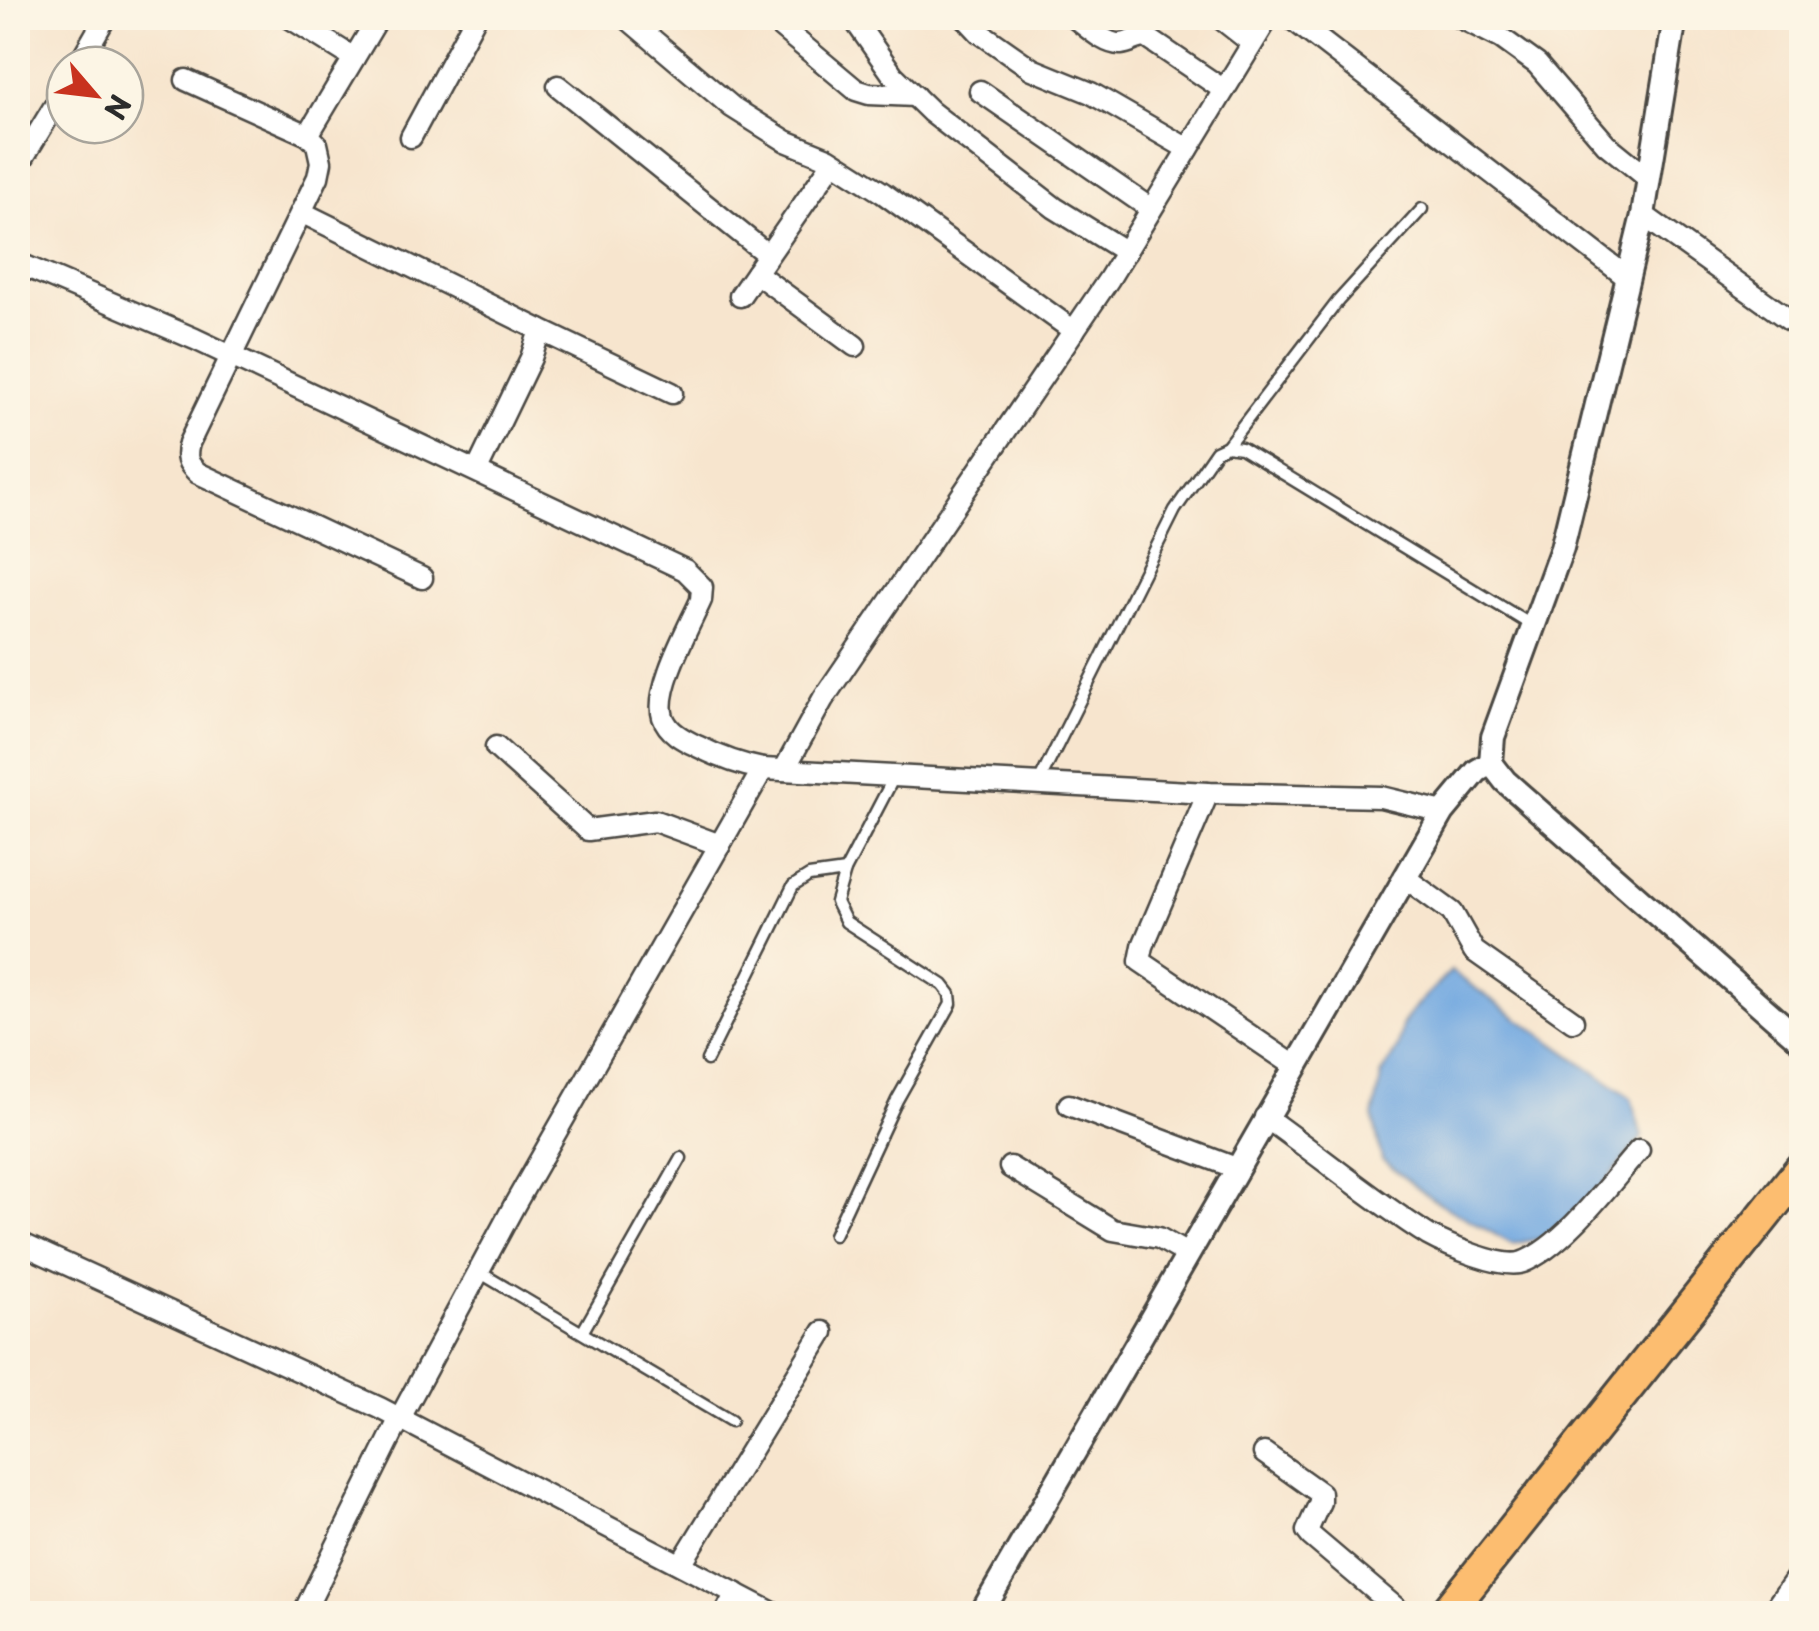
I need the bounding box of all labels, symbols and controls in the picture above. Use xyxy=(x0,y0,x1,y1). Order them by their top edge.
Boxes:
north arrow xyxy=(45,45,145,145)
text: N xyxy=(94,88,143,127)

